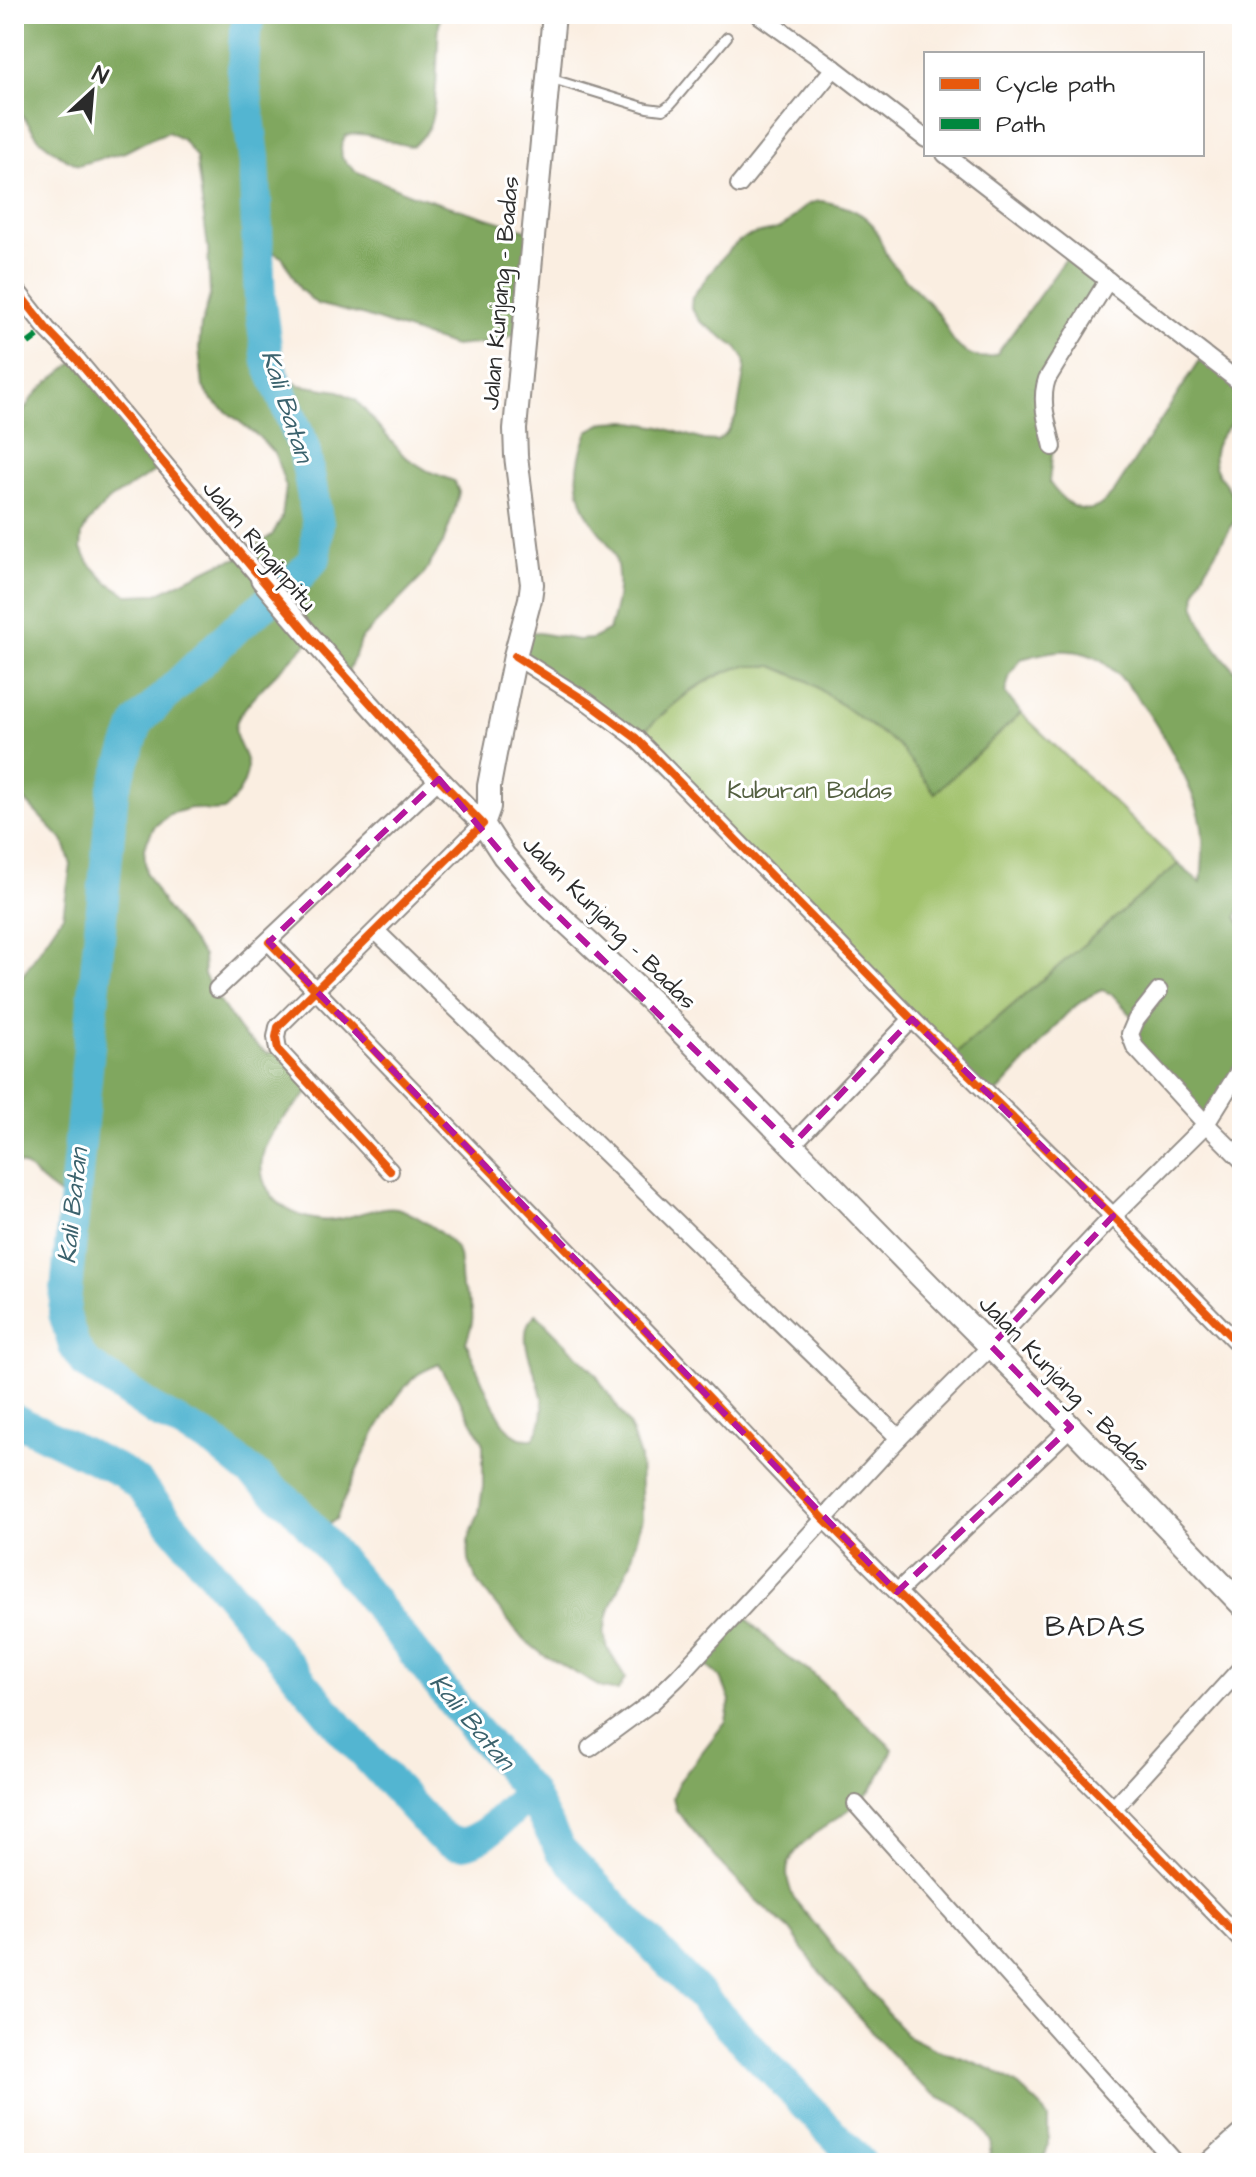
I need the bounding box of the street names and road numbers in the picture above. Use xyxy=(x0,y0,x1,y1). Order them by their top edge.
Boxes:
street label: Jalan Kunjang - Badas xyxy=(474,175,529,411)
street label: Jalan RInginpitu xyxy=(193,473,324,620)
street label: Jalan Kunjang - Badas xyxy=(513,828,704,1019)
street label: Jalan Kunjang - Badas xyxy=(970,1288,1158,1481)

